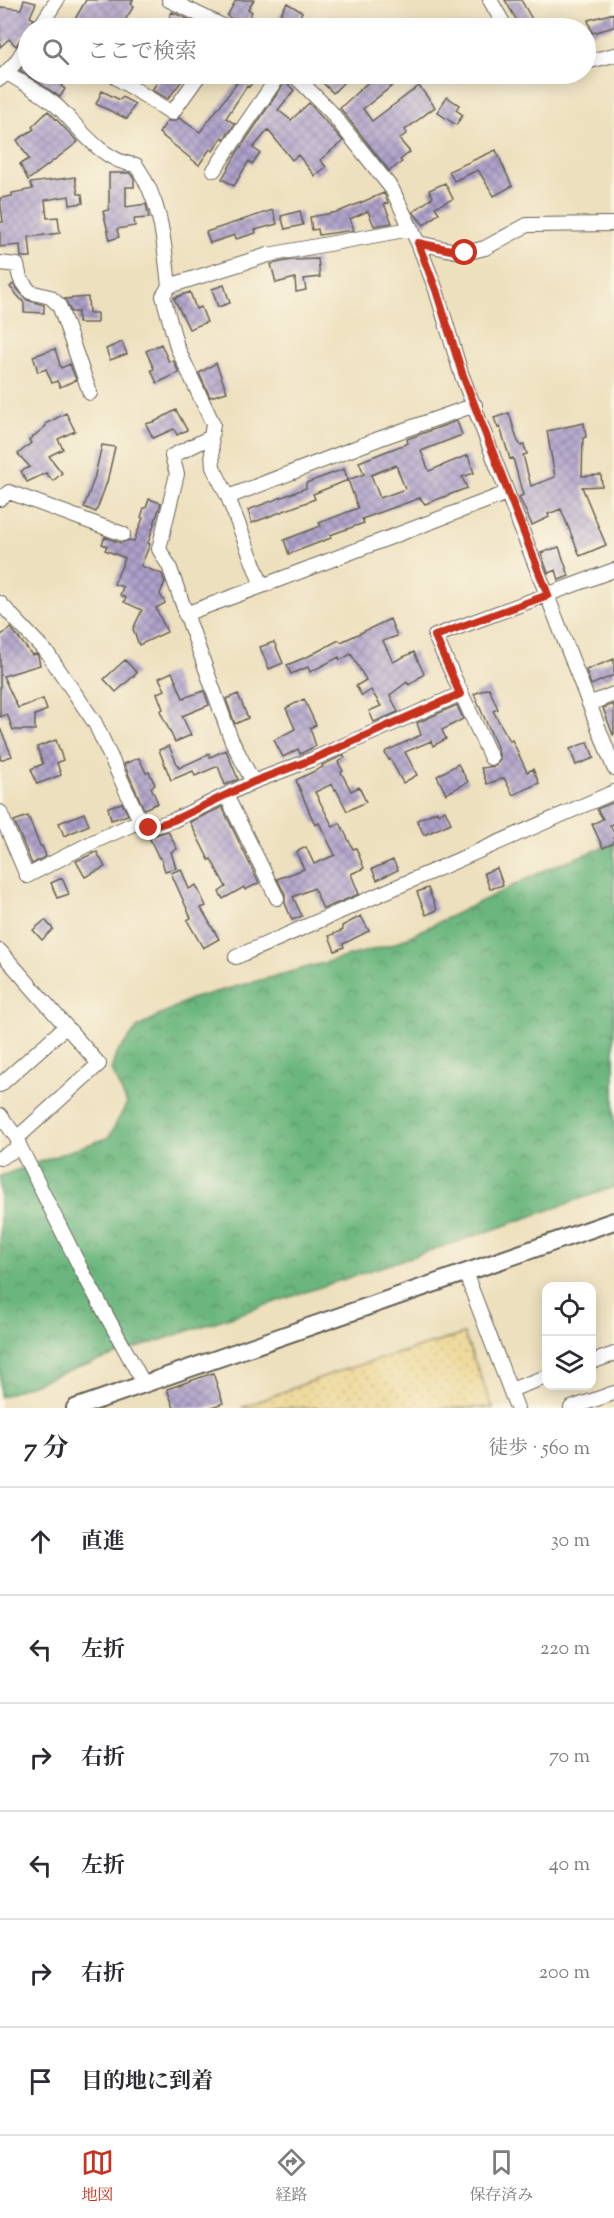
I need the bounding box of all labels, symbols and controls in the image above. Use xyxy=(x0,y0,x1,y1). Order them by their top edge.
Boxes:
search box xyxy=(18,18,596,84)
icon: search xyxy=(39,35,72,68)
text: ここで検索 xyxy=(87,37,197,69)
route start xyxy=(451,239,477,265)
route end xyxy=(135,814,161,840)
map controls xyxy=(542,1282,596,1390)
button: locate xyxy=(542,1282,596,1336)
button: layers xyxy=(542,1336,596,1390)
text: 7 分 xyxy=(24,1431,69,1468)
text: 徒歩 · 560 m xyxy=(488,1435,590,1464)
icon: ahead xyxy=(24,1525,57,1558)
text: 直進 xyxy=(81,1527,125,1559)
text: 30 m xyxy=(551,1527,590,1556)
icon: left xyxy=(24,1633,57,1666)
text: 左折 xyxy=(81,1635,125,1667)
text: 220 m xyxy=(540,1635,590,1664)
icon: right xyxy=(24,1741,57,1774)
text: 右折 xyxy=(81,1743,125,1775)
text: 70 m xyxy=(549,1743,590,1772)
icon: left xyxy=(24,1849,57,1882)
text: 左折 xyxy=(81,1851,125,1883)
text: 40 m xyxy=(549,1851,590,1880)
icon: right xyxy=(24,1957,57,1990)
text: 右折 xyxy=(81,1959,125,1991)
text: 200 m xyxy=(539,1959,590,1988)
icon: arrive xyxy=(24,2065,57,2098)
text: 目的地に到着 xyxy=(81,2067,213,2099)
tab: 地図 xyxy=(81,2146,114,2208)
tab: 経路 xyxy=(275,2146,308,2208)
tab: 保存済み xyxy=(469,2146,533,2208)

